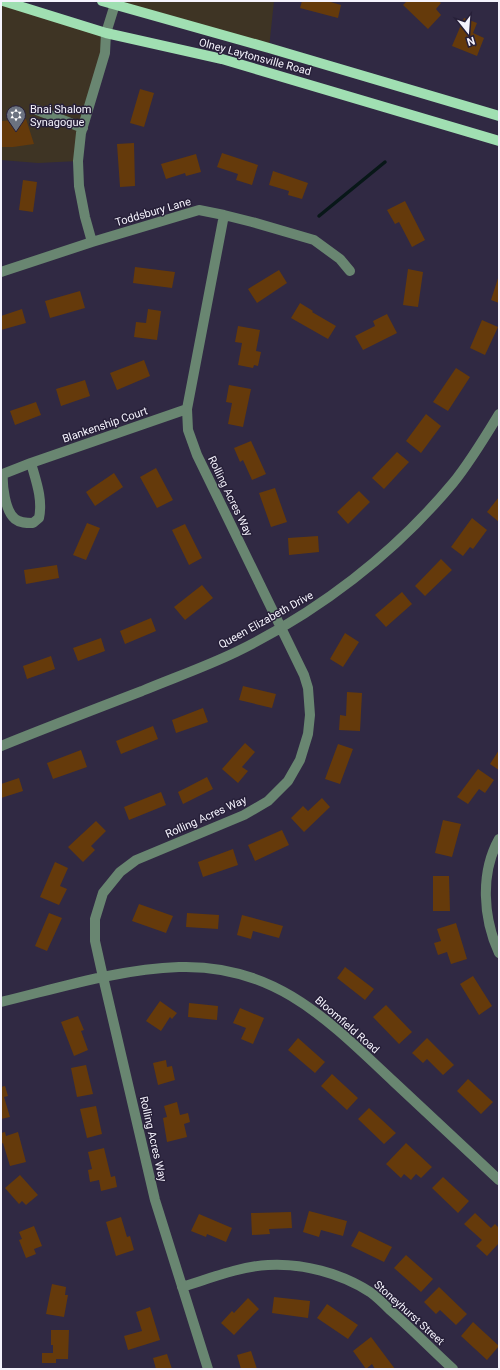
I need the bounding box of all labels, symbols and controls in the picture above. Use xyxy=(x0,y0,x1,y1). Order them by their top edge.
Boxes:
north arrow xyxy=(448,12,488,52)
text: N xyxy=(465,34,476,49)
street label: Olney Laytonsville Road xyxy=(197,36,313,78)
place label: Bnai Shalom Synagogue xyxy=(30,103,91,129)
synagogue icon: Bnai Shalom Synagogue xyxy=(5,104,27,132)
street label: Toddsbury Lane xyxy=(114,195,193,229)
street label: Blankenship Court xyxy=(61,404,150,446)
street label: Rolling Acres Way xyxy=(205,454,255,539)
street label: Queen Elizabeth Drive xyxy=(216,588,316,651)
street label: Rolling Acres Way xyxy=(163,793,249,841)
street label: Bloomfield Road xyxy=(312,994,382,1056)
street label: Rolling Acres Way xyxy=(137,1095,169,1184)
street label: Stoneyhurst Street xyxy=(371,1278,447,1348)

